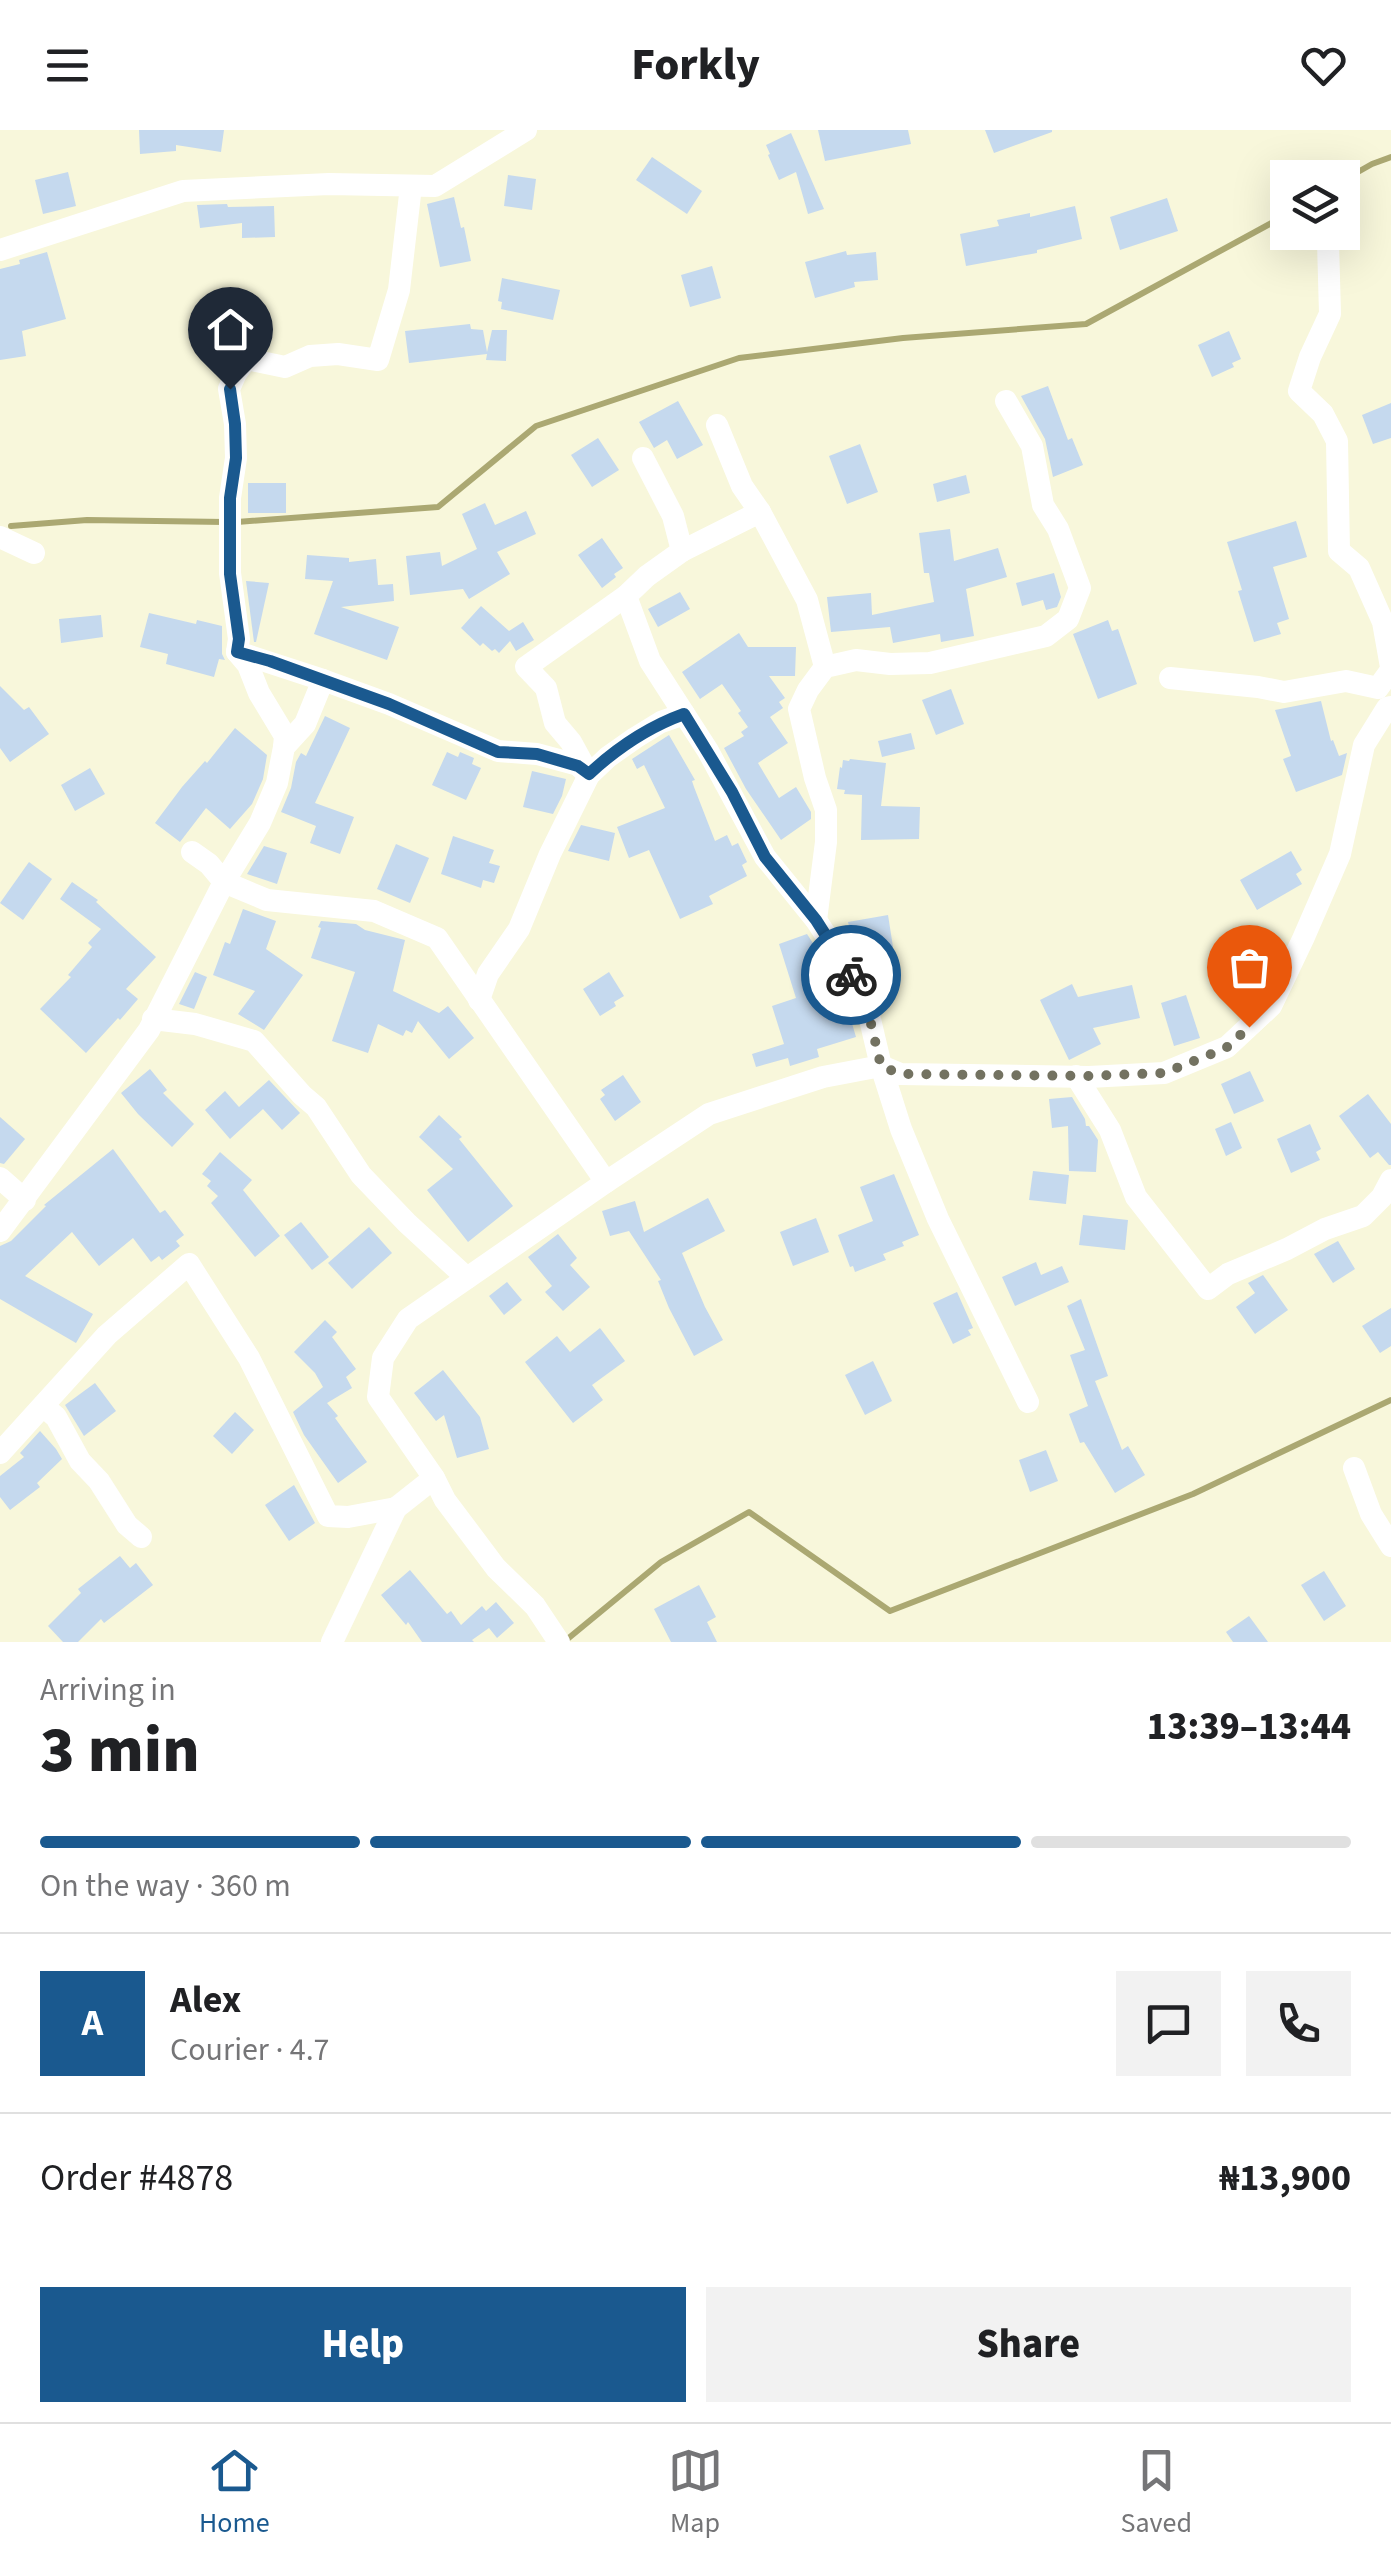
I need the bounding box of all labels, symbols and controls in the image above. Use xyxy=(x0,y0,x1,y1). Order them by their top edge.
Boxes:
text: Forkly xyxy=(631,33,760,97)
icon: menu xyxy=(40,38,95,93)
icon: heart xyxy=(1296,38,1351,93)
map controls xyxy=(1270,160,1360,250)
button: layers xyxy=(1270,160,1360,250)
pin xyxy=(188,287,273,390)
icon: home xyxy=(203,302,258,357)
courier xyxy=(801,925,901,1025)
pin xyxy=(1207,925,1292,1028)
icon: bag xyxy=(1222,940,1277,995)
icon: bike xyxy=(824,948,879,1003)
text: Arriving in xyxy=(40,1667,176,1713)
text: 13:39–13:44 xyxy=(1147,1700,1351,1754)
text: 3 min xyxy=(40,1704,200,1797)
text: On the way · 360 m xyxy=(40,1863,291,1909)
button: chat xyxy=(1116,1971,1221,2076)
button: phone xyxy=(1246,1971,1351,2076)
text: Alex xyxy=(170,1973,241,2027)
text: A xyxy=(82,1996,103,2050)
text: Courier · 4.7 xyxy=(170,2027,330,2073)
text: Order #4878 xyxy=(40,2151,233,2205)
text: ₦13,900 xyxy=(1219,2151,1351,2205)
button: Help xyxy=(40,2287,686,2402)
button: Share xyxy=(706,2287,1351,2402)
tab: Home xyxy=(199,2443,270,2543)
tab: Map xyxy=(668,2443,723,2543)
tab: Saved xyxy=(1121,2443,1192,2543)

